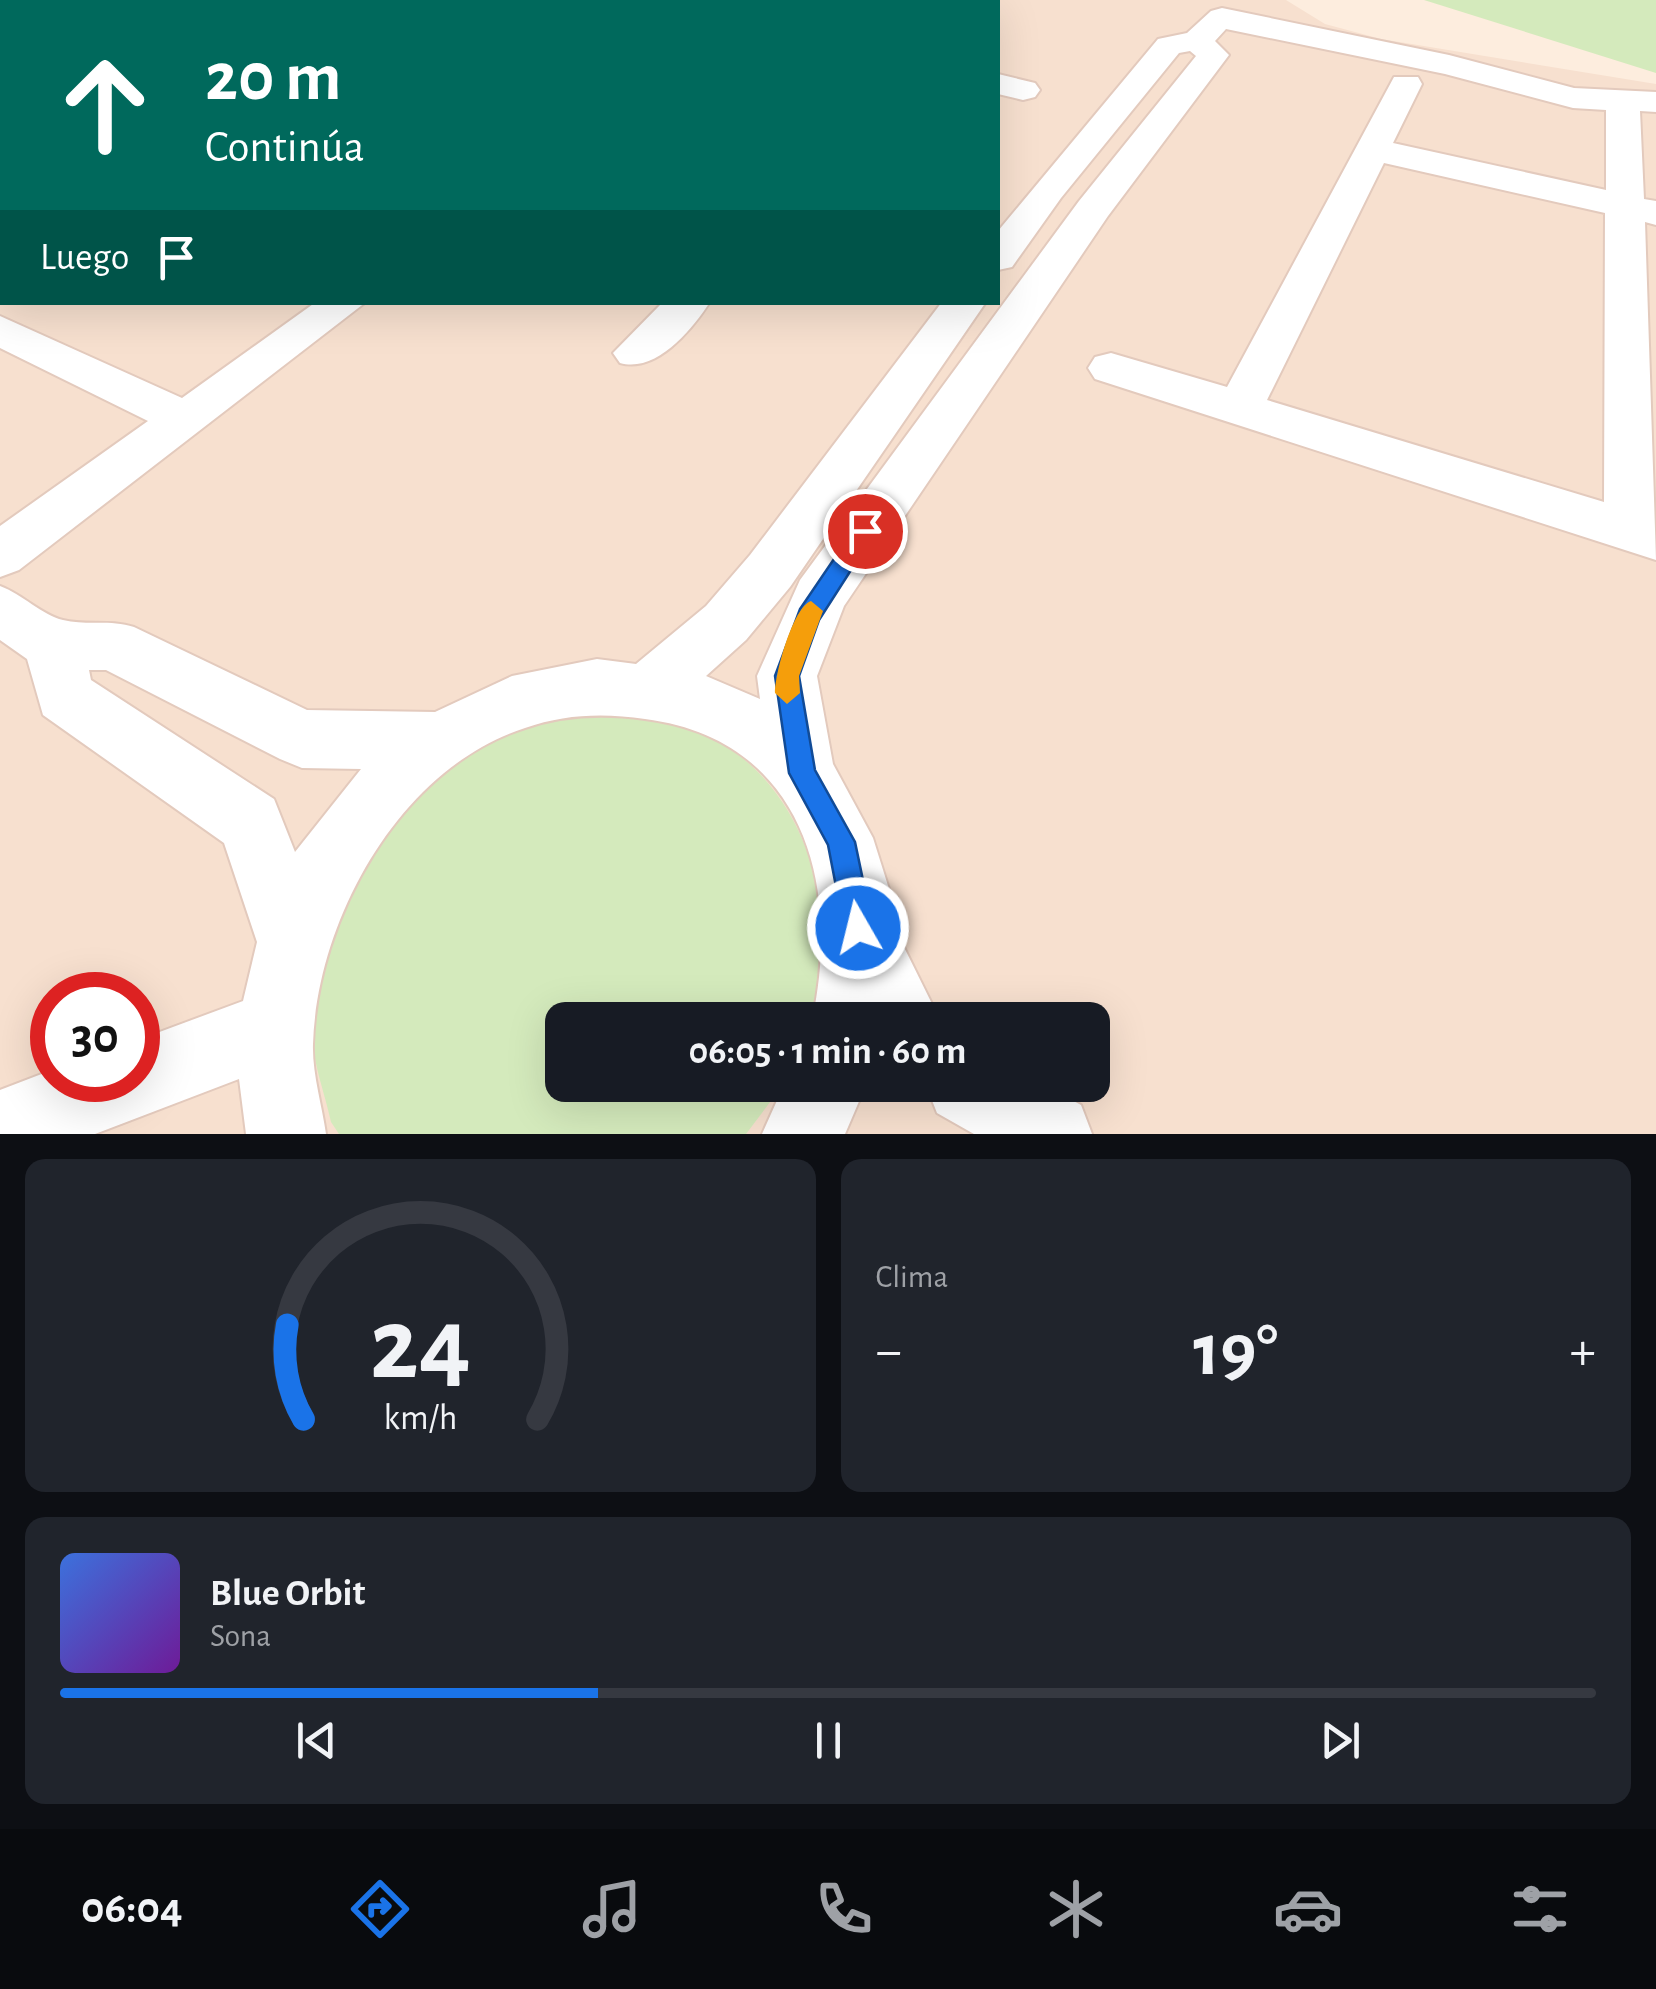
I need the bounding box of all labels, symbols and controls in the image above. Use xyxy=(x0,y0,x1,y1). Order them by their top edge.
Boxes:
icon: ahead xyxy=(40,40,170,170)
text: 20 m xyxy=(205,43,342,113)
text: Continúa xyxy=(205,125,365,170)
icon: arrive xyxy=(149,230,204,285)
text: Luego xyxy=(40,239,129,277)
pin xyxy=(823,489,908,574)
icon: arrive xyxy=(838,504,893,559)
position arrow xyxy=(806,876,910,980)
speed limit sign: 30 xyxy=(30,972,160,1102)
text: 06:05 · 1 min · 60 m xyxy=(688,1033,967,1071)
text: Clima xyxy=(876,1261,948,1293)
text: 24 xyxy=(370,1294,471,1398)
text: 19° xyxy=(1193,1314,1278,1389)
text: − xyxy=(876,1324,902,1379)
text: + xyxy=(1570,1324,1596,1379)
text: km/h xyxy=(383,1400,457,1436)
text: Blue Orbit xyxy=(210,1575,365,1613)
text: Sona xyxy=(210,1620,271,1652)
icon: previous xyxy=(289,1713,344,1768)
icon: pause xyxy=(801,1713,856,1768)
icon: next xyxy=(1313,1713,1368,1768)
icon: directions xyxy=(345,1874,415,1944)
icon: music xyxy=(577,1874,647,1944)
icon: phone xyxy=(809,1874,879,1944)
icon: climate xyxy=(1041,1874,1111,1944)
icon: car xyxy=(1273,1874,1343,1944)
icon: filters xyxy=(1505,1874,1575,1944)
text: 06:04 xyxy=(81,1886,183,1931)

